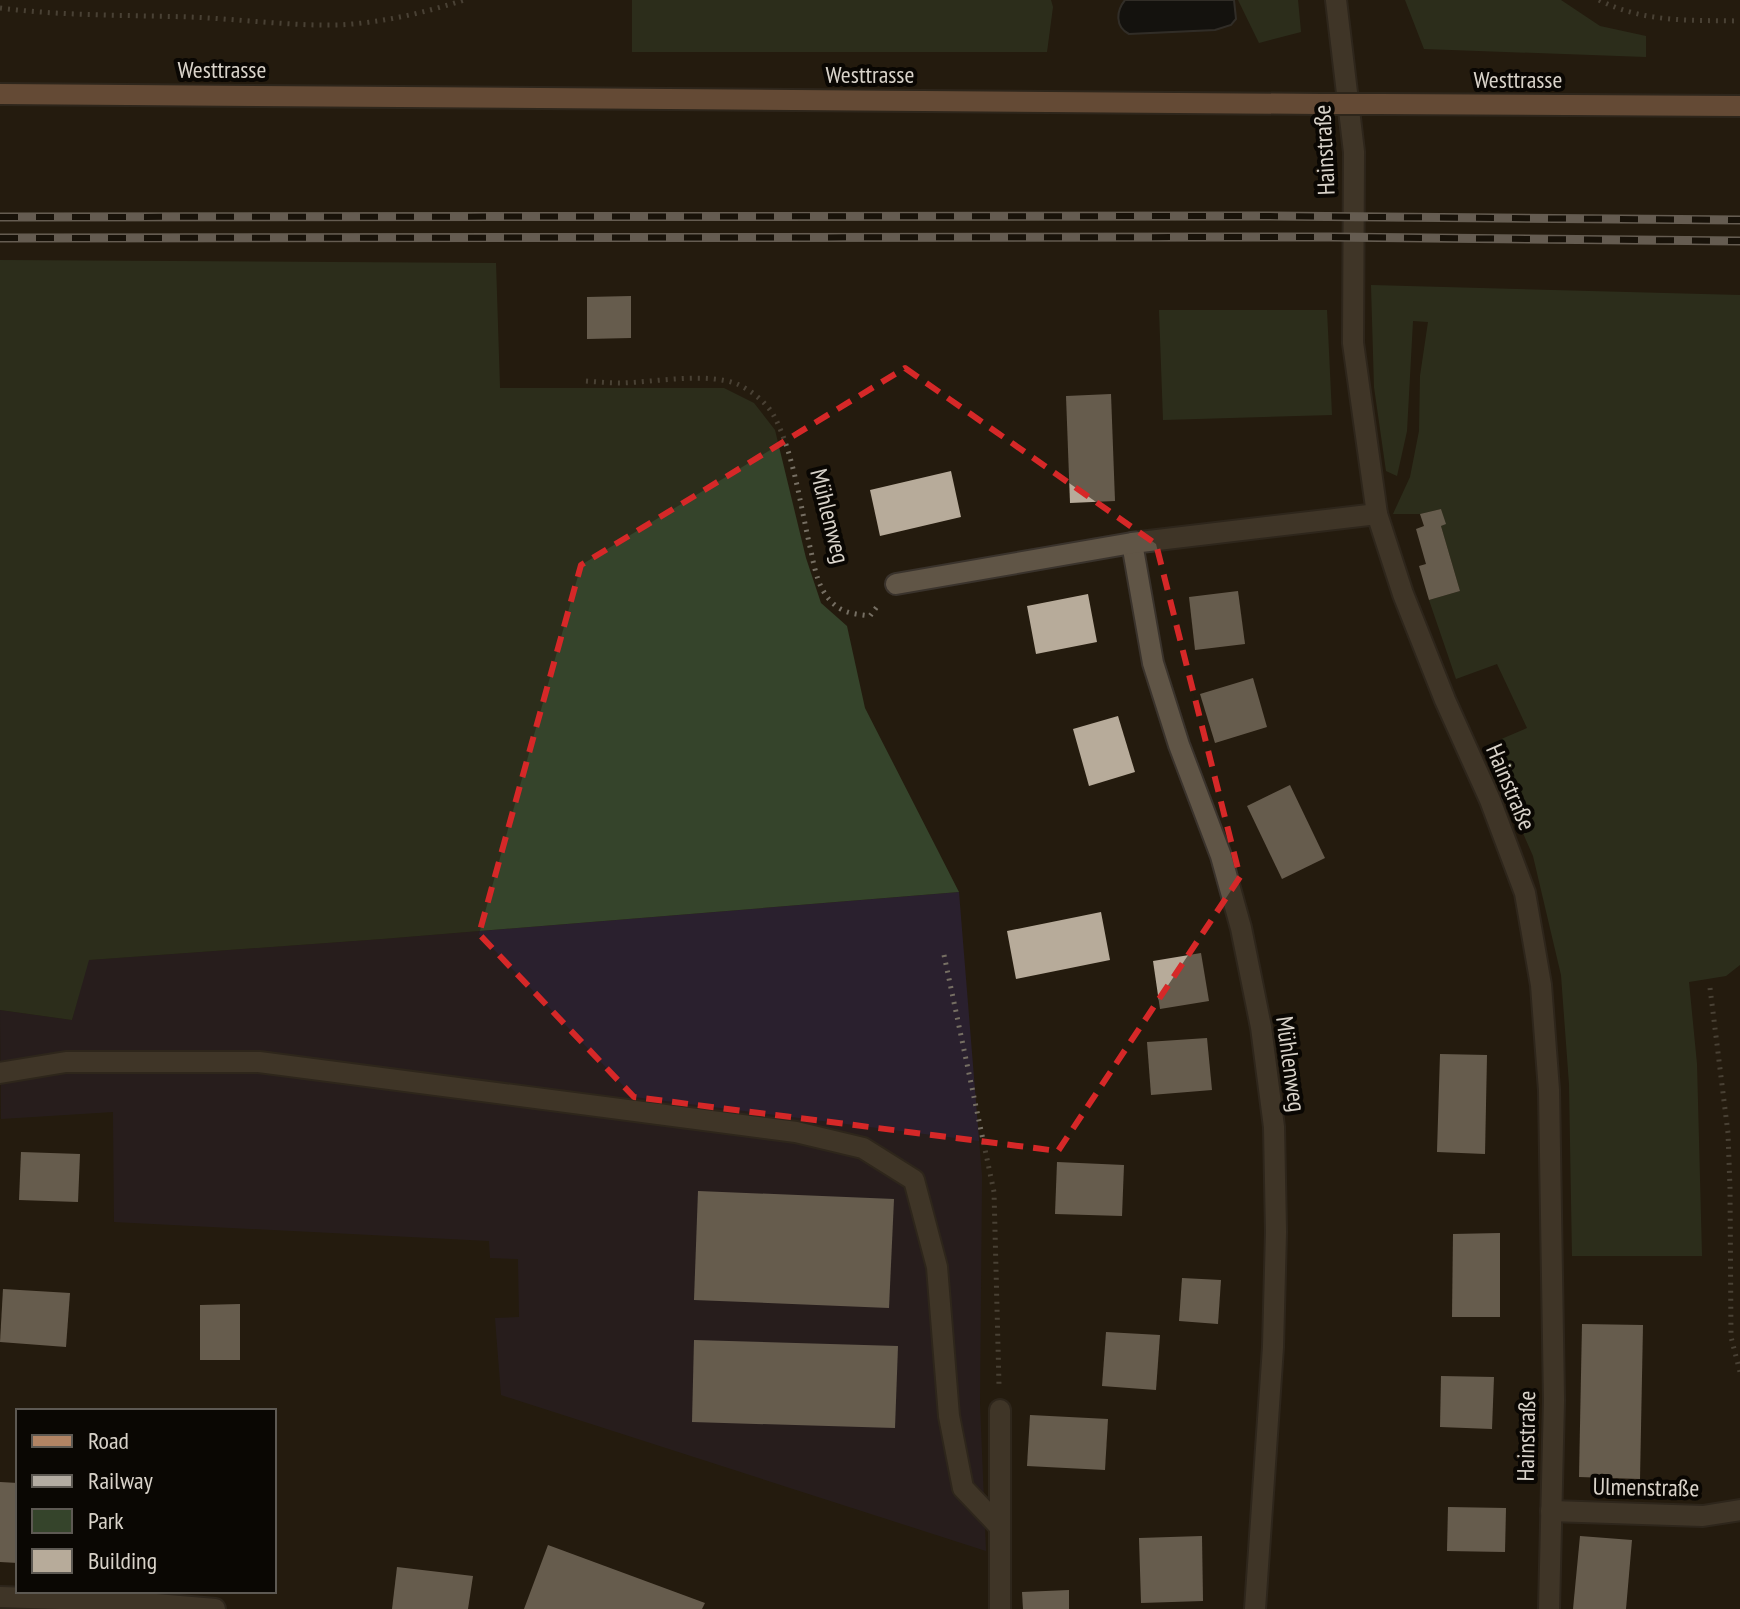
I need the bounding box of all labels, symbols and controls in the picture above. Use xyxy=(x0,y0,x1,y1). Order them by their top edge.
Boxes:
street label: Westtrasse xyxy=(178,54,266,85)
street label: Westtrasse xyxy=(826,59,914,90)
street label: Westtrasse xyxy=(1474,64,1562,95)
street label: Hainstraße xyxy=(1306,104,1342,196)
street label: Mühlenweg xyxy=(803,466,857,566)
street label: Hainstraße xyxy=(1479,739,1543,835)
street label: Mühlenweg xyxy=(1269,1014,1313,1114)
street label: Hainstraße xyxy=(1510,1390,1542,1482)
legend xyxy=(16,1409,276,1593)
text: Road xyxy=(88,1425,129,1456)
text: Railway xyxy=(88,1465,153,1496)
street label: Ulmenstraße xyxy=(1592,1471,1700,1503)
text: Park xyxy=(88,1505,124,1536)
text: Building xyxy=(88,1545,157,1576)

